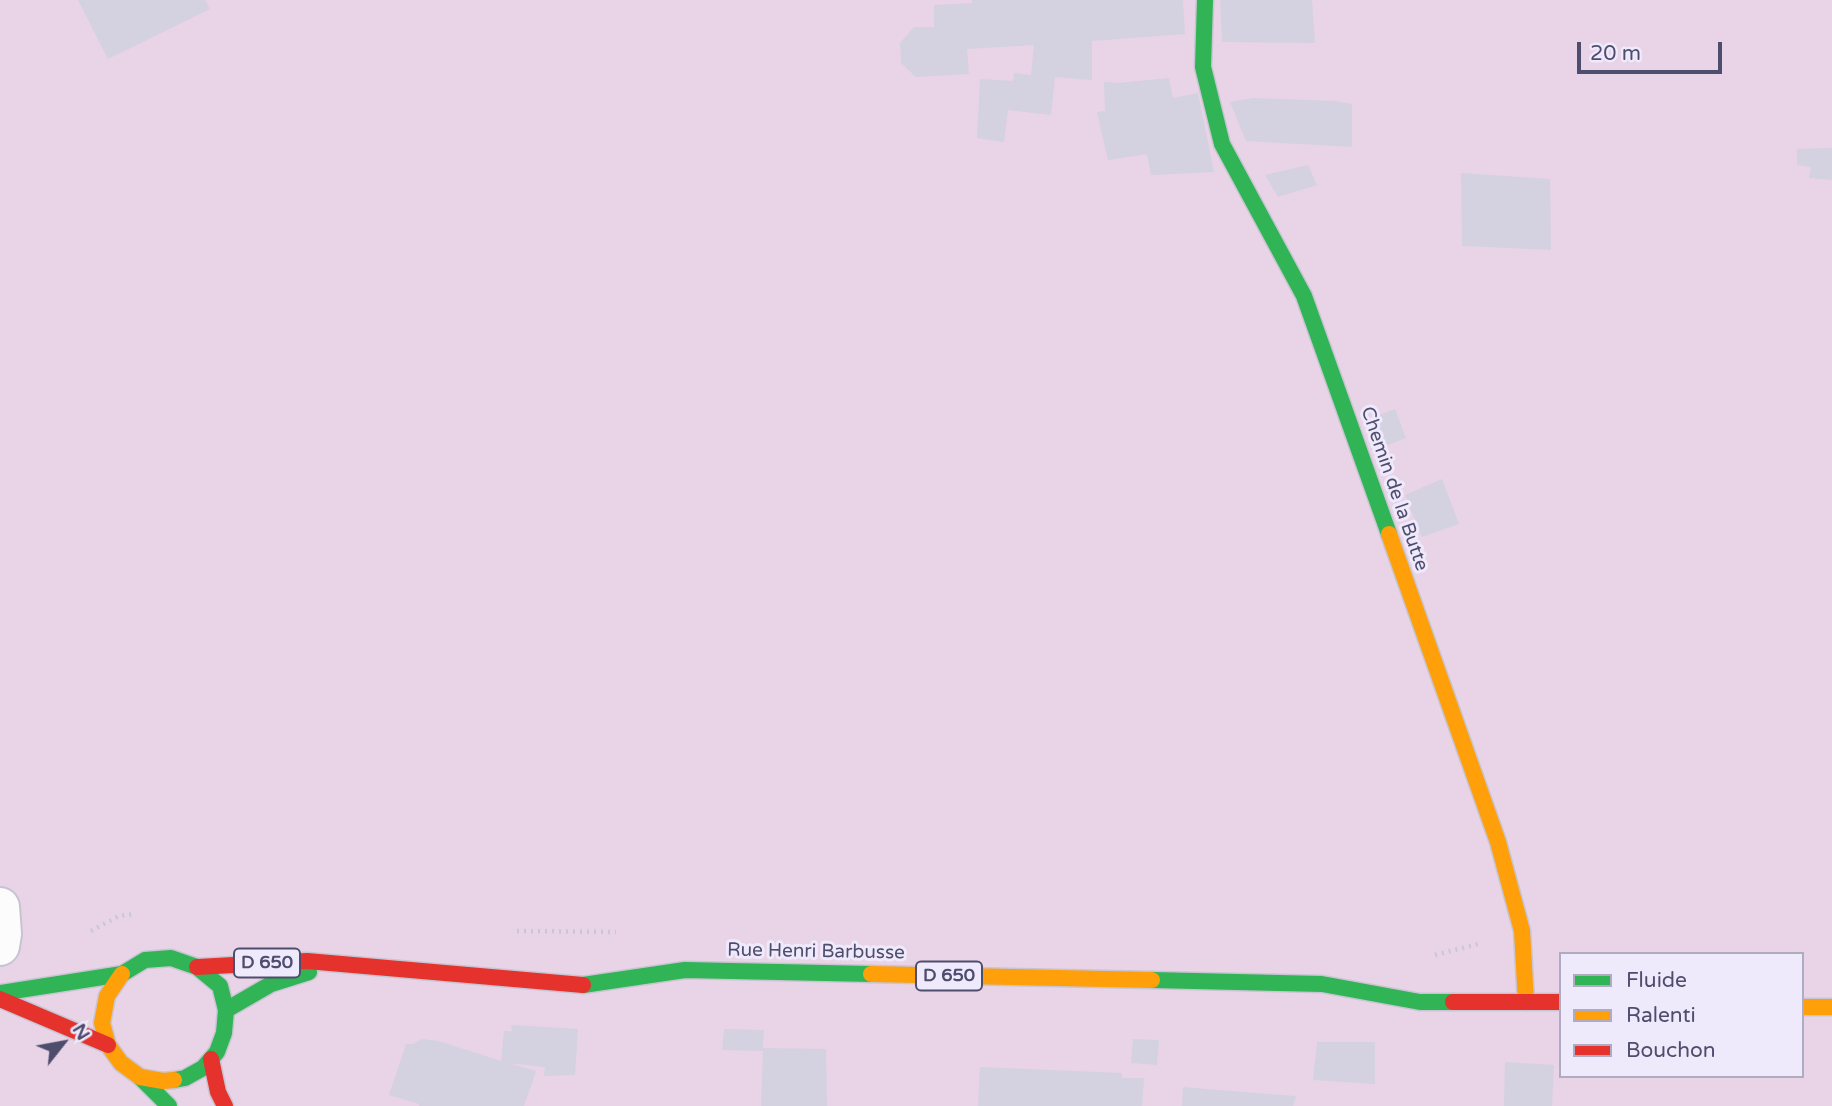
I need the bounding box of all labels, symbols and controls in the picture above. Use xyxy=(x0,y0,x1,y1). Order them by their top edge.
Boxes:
scale bar xyxy=(1580,28,1725,72)
text: 20 m xyxy=(1590,41,1641,66)
street label: Chemin de la Butte xyxy=(1355,404,1433,574)
street label: Rue Henri Barbusse xyxy=(727,939,905,965)
road number: D 650 xyxy=(234,948,300,978)
legend xyxy=(1559,952,1804,1078)
road number: D 650 xyxy=(916,961,982,990)
text: Fluide xyxy=(1626,968,1687,993)
text: Ralenti xyxy=(1626,1003,1696,1028)
north arrow xyxy=(28,1008,98,1078)
text: N xyxy=(68,1020,94,1044)
text: Bouchon xyxy=(1626,1038,1716,1063)

